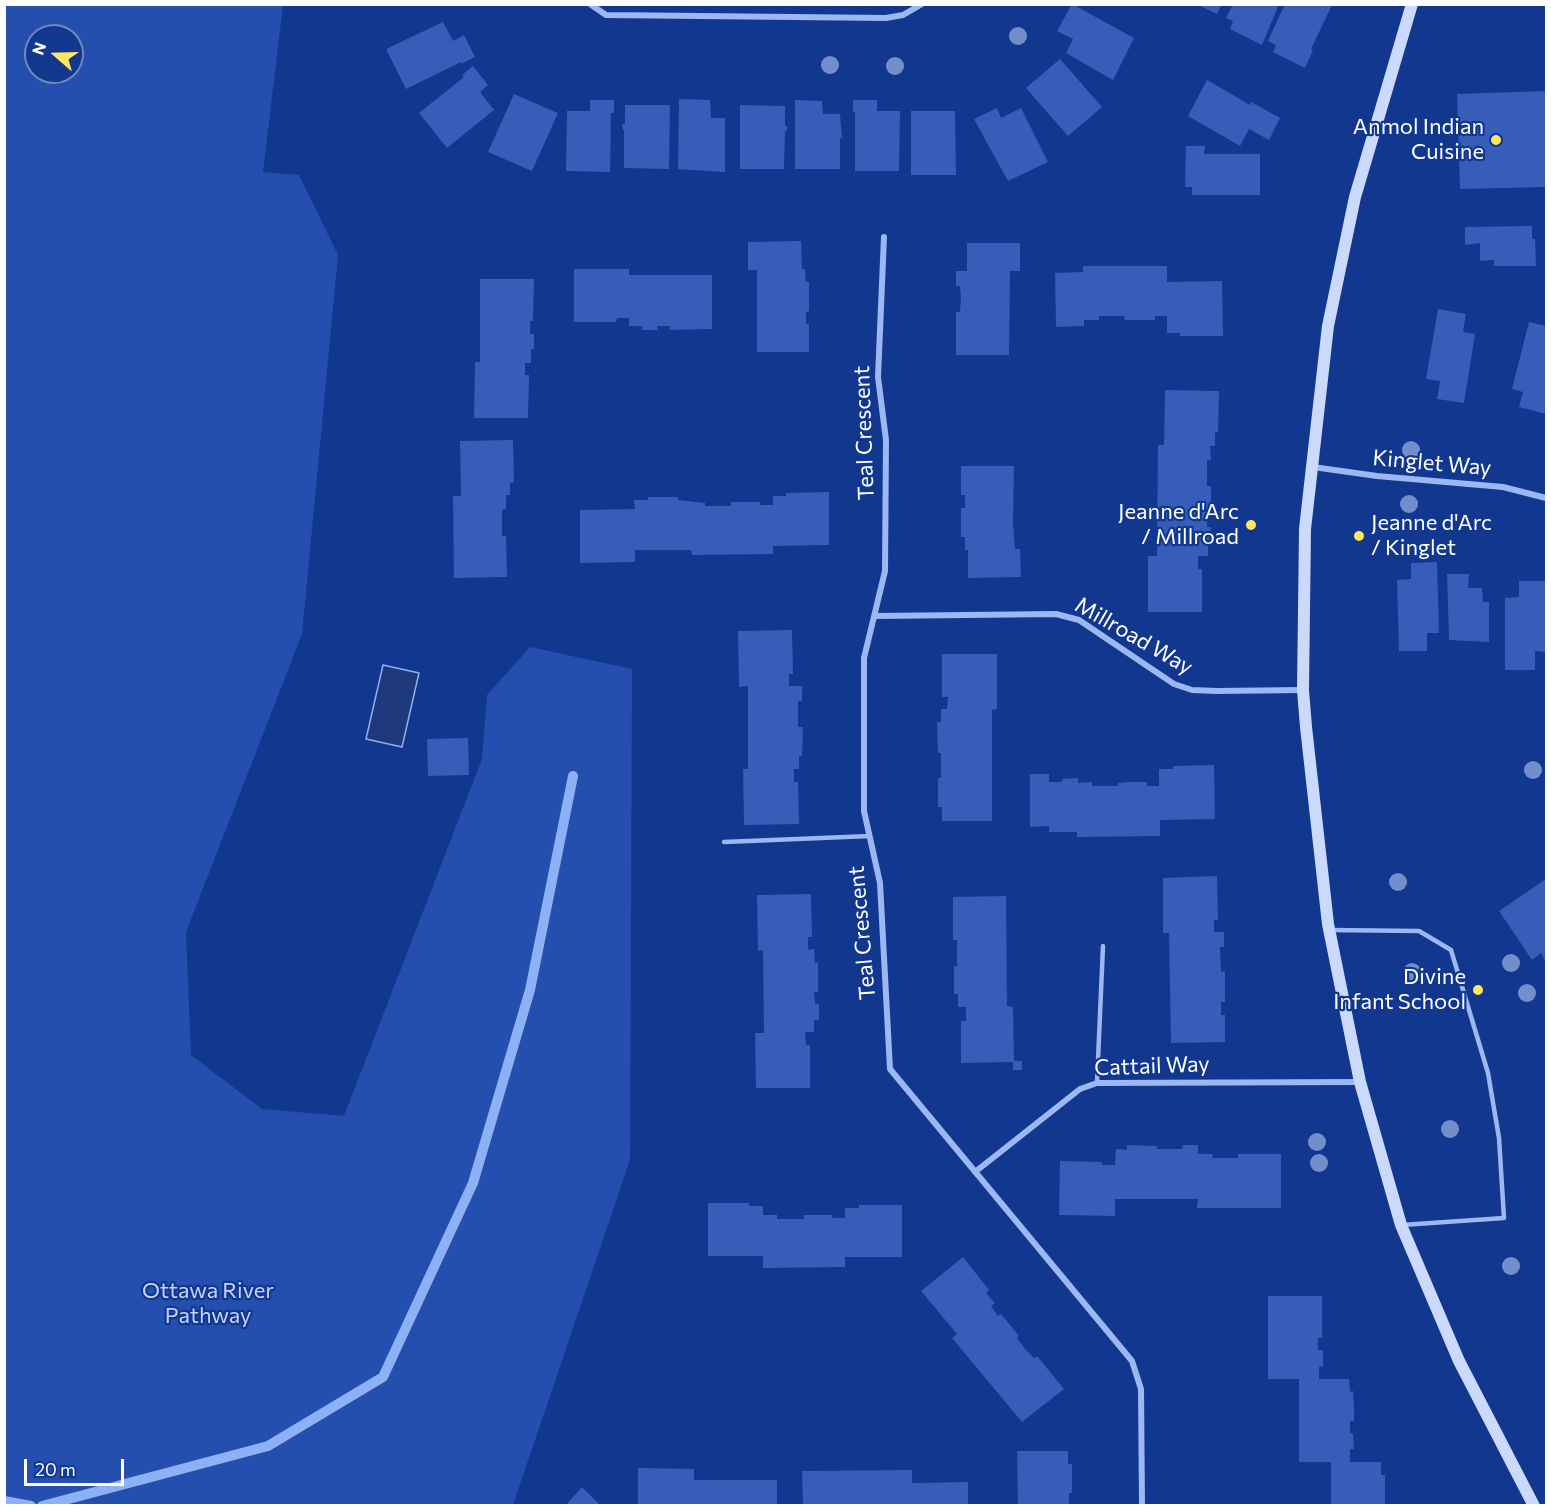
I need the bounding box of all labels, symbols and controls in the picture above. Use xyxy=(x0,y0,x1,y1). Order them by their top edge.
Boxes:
north arrow xyxy=(24,24,84,84)
text: N xyxy=(28,39,49,57)
place label: Anmol Indian Cuisine xyxy=(1353,114,1484,166)
marker: Anmol Indian Cuisine xyxy=(1489,133,1503,147)
street label: Teal Crescent xyxy=(848,365,880,501)
street label: Kinglet Way xyxy=(1372,445,1492,481)
place label: Jeanne d'Arc / Millroad xyxy=(1118,499,1239,550)
place label: Jeanne d'Arc / Kinglet xyxy=(1371,510,1492,562)
marker: Jeanne d'Arc / Millroad xyxy=(1244,518,1258,532)
marker: Jeanne d'Arc / Kinglet xyxy=(1352,529,1366,543)
street label: Millroad Way xyxy=(1070,592,1198,680)
street label: Teal Crescent xyxy=(843,865,881,1001)
place label: Divine Infant School xyxy=(1333,964,1466,1016)
marker: Divine Infant School xyxy=(1471,983,1485,997)
street label: Cattail Way xyxy=(1094,1051,1210,1081)
park label: Ottawa River Pathway xyxy=(142,1278,274,1330)
scale bar xyxy=(27,1447,128,1485)
text: 20 m xyxy=(35,1458,76,1480)

